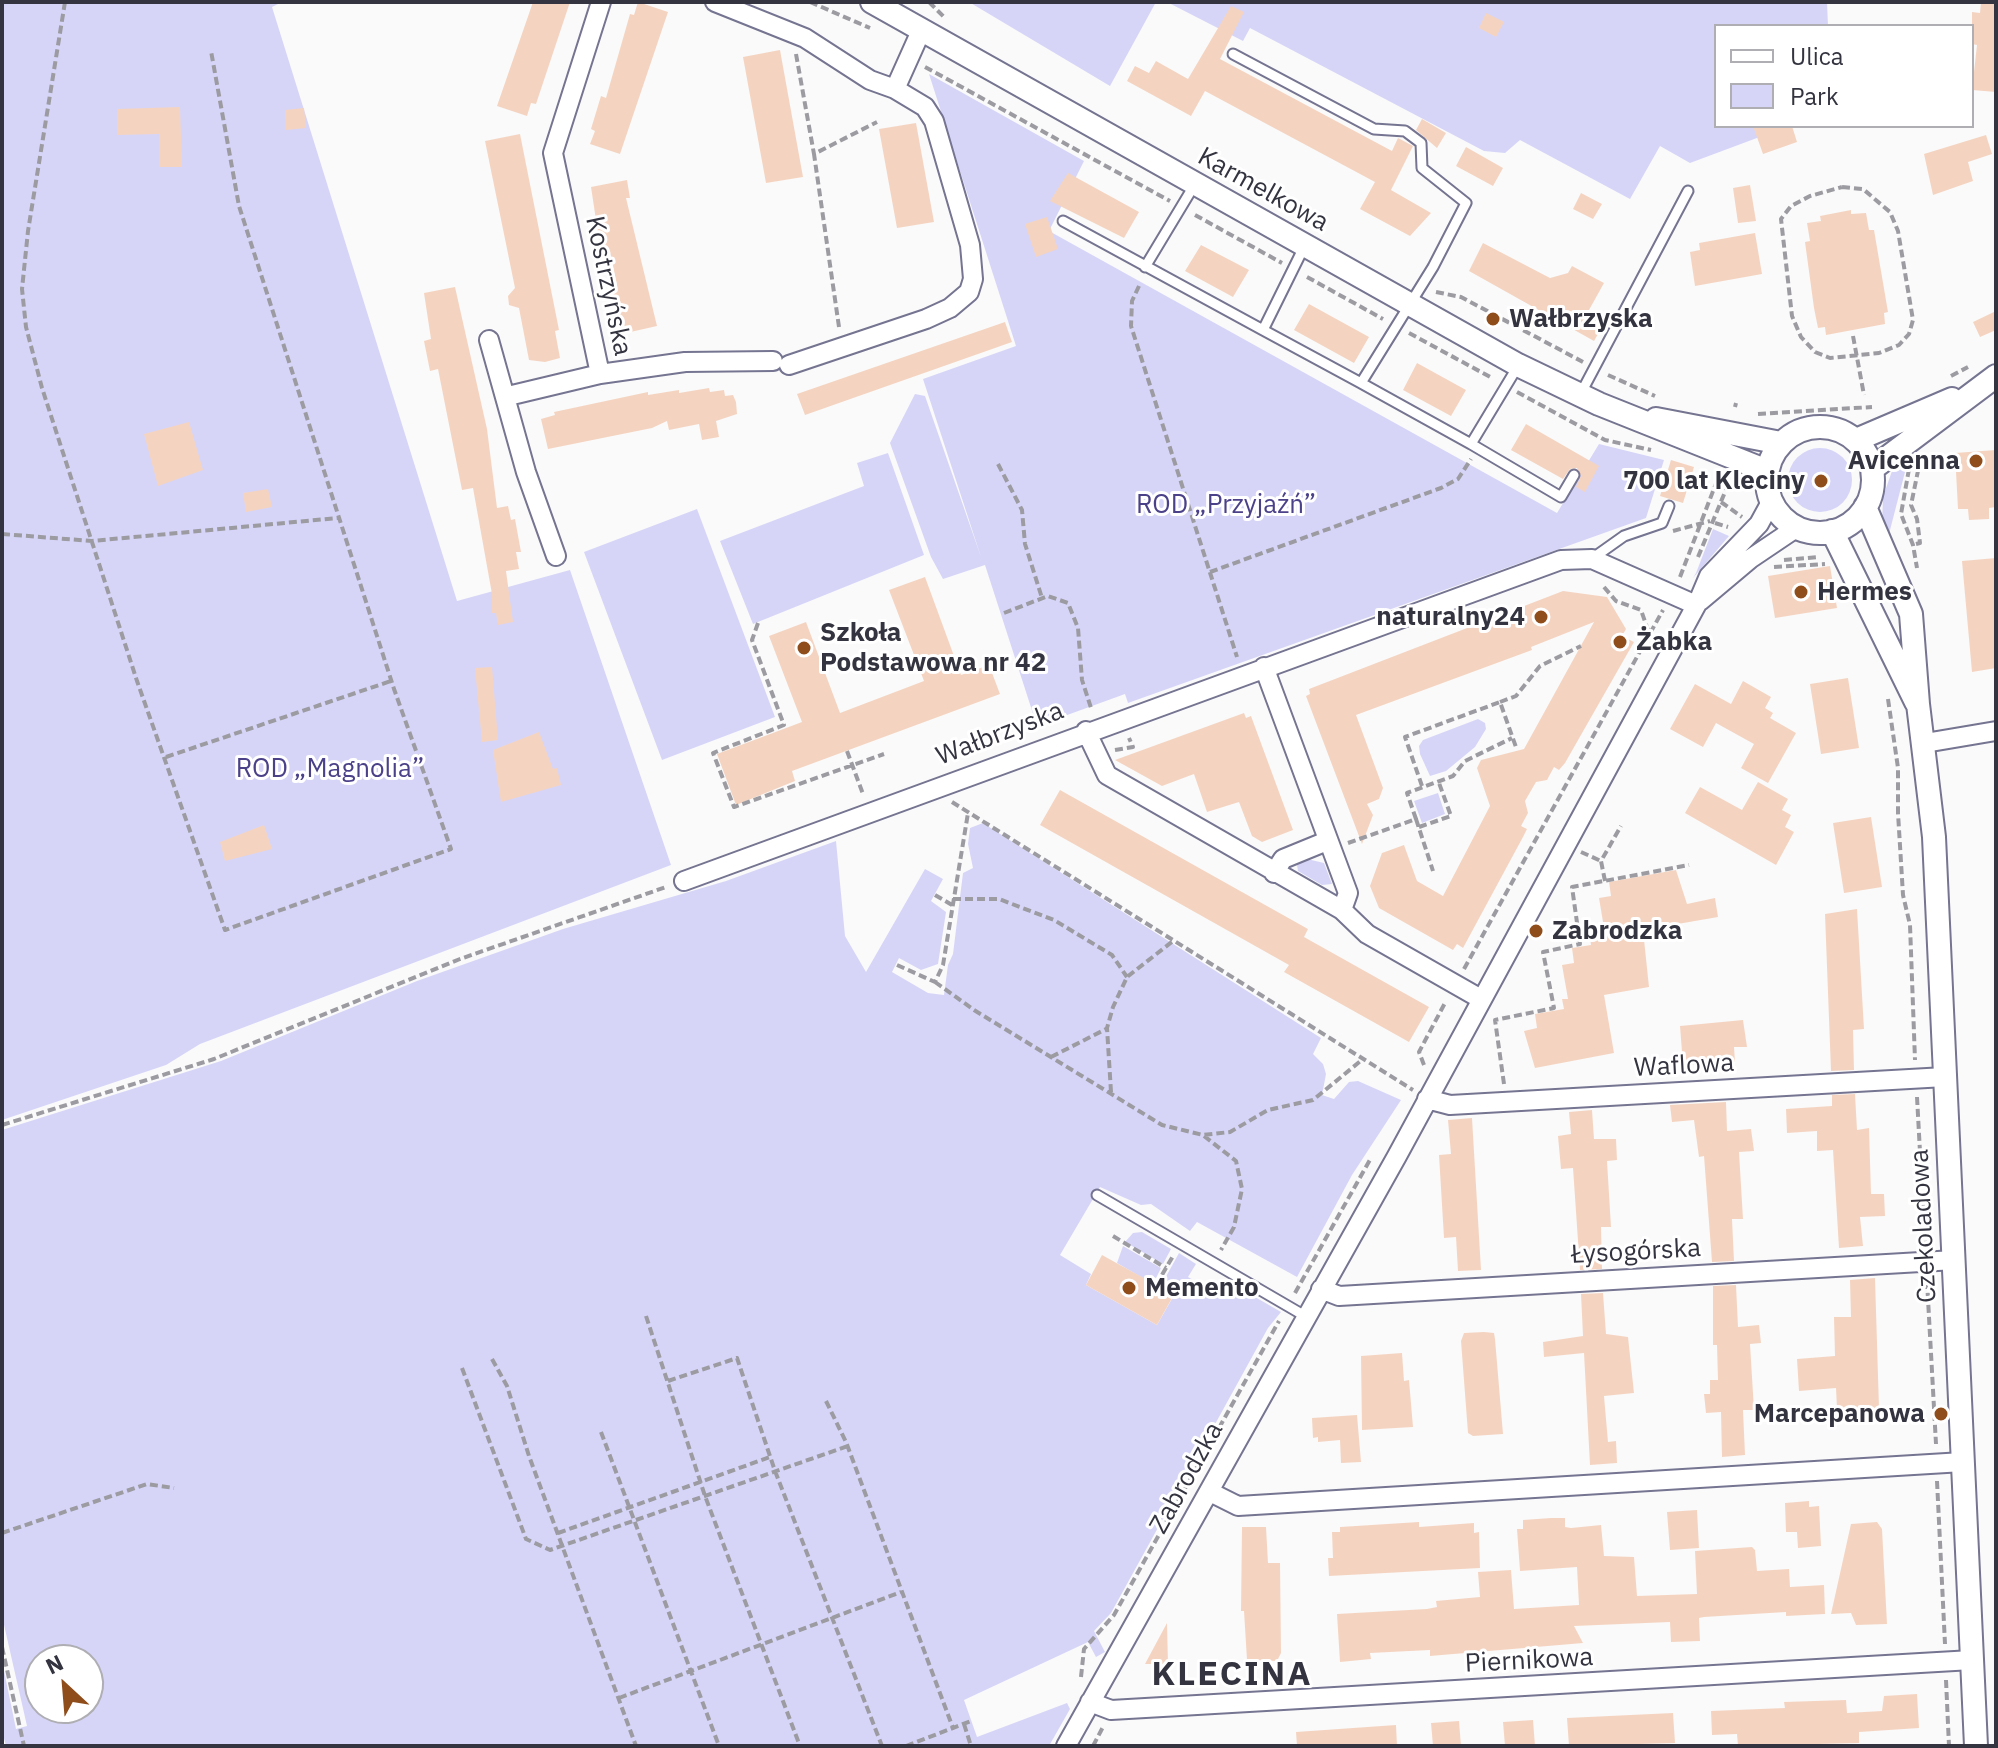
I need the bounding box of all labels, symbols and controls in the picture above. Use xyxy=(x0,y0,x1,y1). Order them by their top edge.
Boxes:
legend xyxy=(1714,24,1974,128)
text: Ulica xyxy=(1790,40,1844,72)
text: Park xyxy=(1790,80,1839,112)
street label: Karmelkowa xyxy=(1192,141,1334,239)
street label: Kostrzyńska xyxy=(578,214,638,358)
place label: Wałbrzyska xyxy=(1509,303,1653,335)
marker: Wałbrzyska xyxy=(1484,310,1502,328)
place label: Avicenna xyxy=(1848,445,1960,477)
marker: Avicenna xyxy=(1967,452,1985,470)
place label: 700 lat Kleciny xyxy=(1623,465,1805,497)
marker: 700 lat Kleciny xyxy=(1812,472,1830,490)
park label: ROD „Przyjaźń” xyxy=(1136,489,1316,521)
place label: Hermes xyxy=(1817,576,1912,608)
marker: Hermes xyxy=(1792,583,1810,601)
place label: naturalny24 xyxy=(1376,601,1525,633)
marker: naturalny24 xyxy=(1532,608,1550,626)
place label: Szkoła Podstawowa nr 42 xyxy=(820,617,1046,678)
place label: Żabka xyxy=(1636,626,1712,658)
marker: Żabka xyxy=(1611,633,1629,651)
marker: Szkoła Podstawowa nr 42 xyxy=(795,639,813,657)
street label: Wałbrzyska xyxy=(932,695,1068,773)
park label: ROD „Magnolia” xyxy=(236,753,424,785)
place label: Zabrodzka xyxy=(1552,915,1682,947)
marker: Zabrodzka xyxy=(1527,922,1545,940)
street label: Waflowa xyxy=(1633,1048,1735,1084)
street label: Czekoladowa xyxy=(1904,1148,1944,1304)
street label: Łysogórska xyxy=(1570,1233,1702,1271)
place label: Memento xyxy=(1145,1272,1259,1304)
marker: Memento xyxy=(1120,1279,1138,1297)
place label: Marcepanowa xyxy=(1754,1398,1925,1430)
marker: Marcepanowa xyxy=(1932,1405,1950,1423)
street label: Zabrodzka xyxy=(1144,1417,1230,1539)
street label: Piernikowa xyxy=(1464,1642,1594,1680)
north arrow xyxy=(24,1644,104,1724)
text: N xyxy=(41,1647,68,1680)
district label: KLECINA xyxy=(1151,1655,1313,1695)

